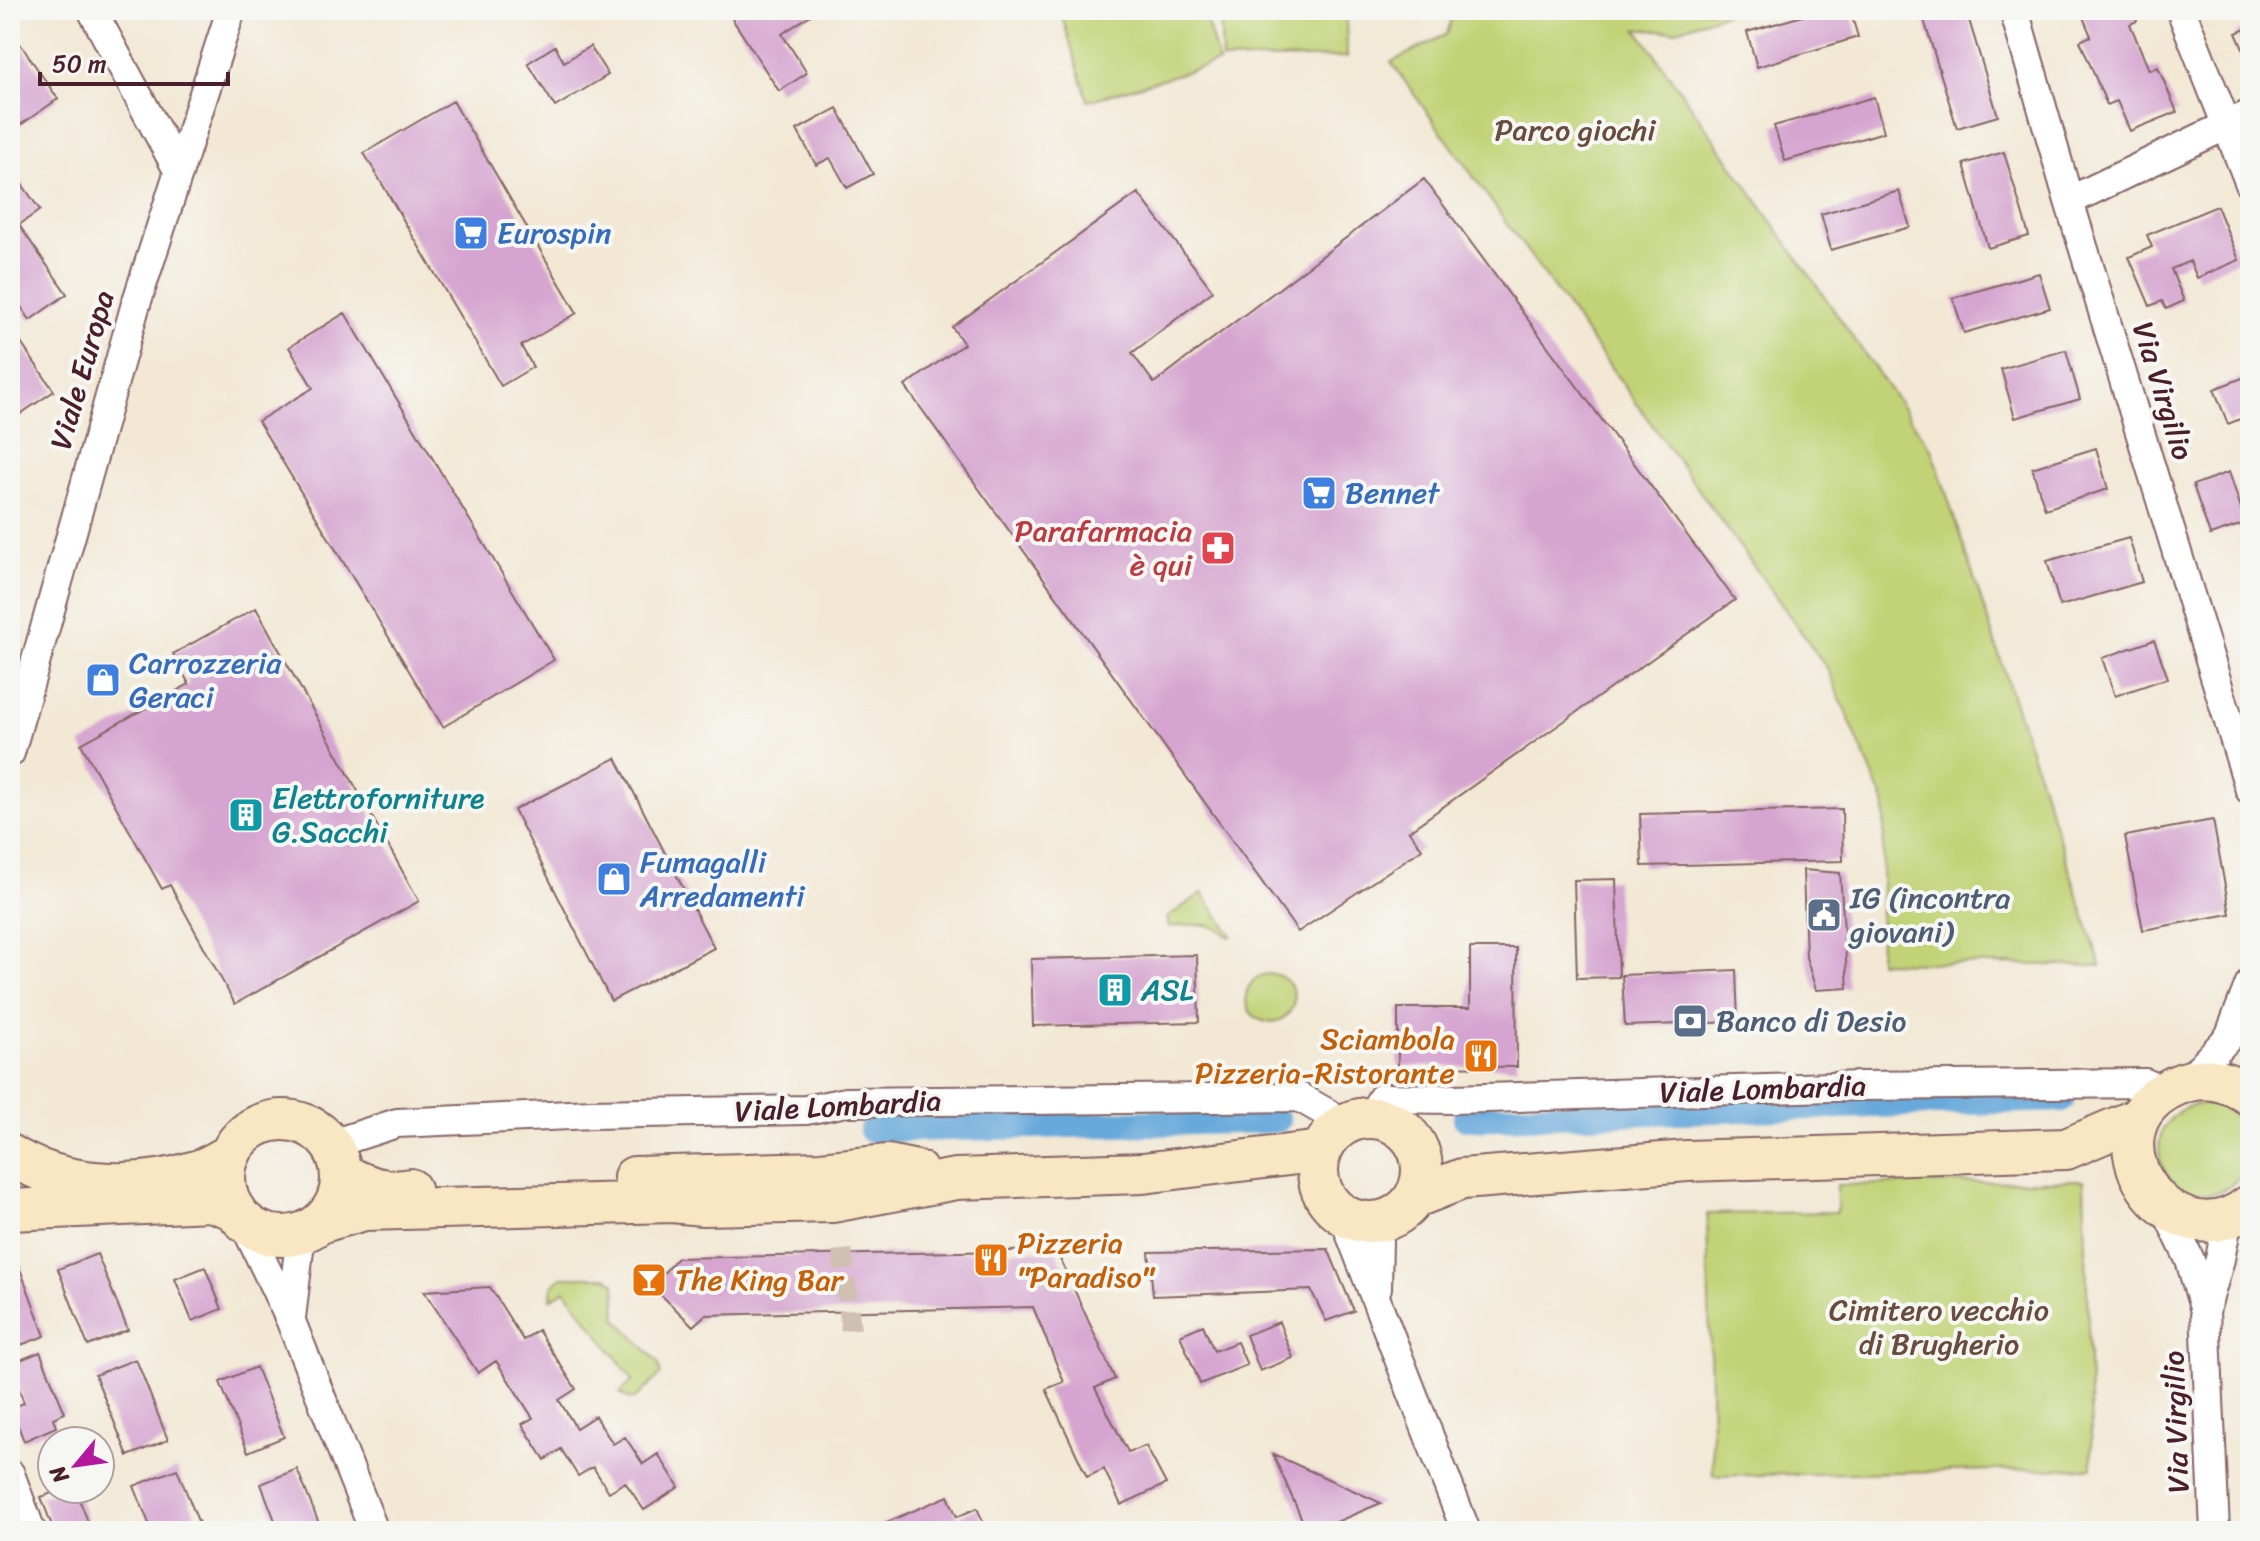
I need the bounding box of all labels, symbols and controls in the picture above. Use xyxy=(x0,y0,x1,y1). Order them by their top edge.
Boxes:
scale bar xyxy=(40,36,228,86)
text: 50 m xyxy=(52,43,107,85)
park label: Parco giochi xyxy=(1494,103,1657,157)
place label: Eurospin xyxy=(497,206,611,260)
supermarket icon: Eurospin xyxy=(452,214,490,252)
street label: Viale Europa xyxy=(34,284,130,456)
street label: Via Virgilio xyxy=(2116,315,2210,467)
place label: Bennet xyxy=(1345,466,1441,520)
supermarket icon: Bennet xyxy=(1300,474,1338,512)
place label: Parafarmacia è qui xyxy=(1015,504,1194,592)
pharmacy icon: Parafarmacia è qui xyxy=(1199,529,1237,567)
place label: Carrozzeria Geraci xyxy=(129,636,282,724)
shop icon: Carrozzeria Geraci xyxy=(84,661,122,699)
place label: Elettroforniture G.Sacchi xyxy=(272,771,485,859)
building icon: Elettroforniture G.Sacchi xyxy=(227,796,265,834)
place label: Fumagalli Arredamenti xyxy=(639,835,806,923)
shop icon: Fumagalli Arredamenti xyxy=(595,860,633,898)
place label: IG (incontra giovani) xyxy=(1848,871,2010,959)
public building icon: IG (incontra giovani) xyxy=(1805,896,1843,934)
place label: ASL xyxy=(1140,963,1194,1017)
building icon: ASL xyxy=(1096,971,1134,1009)
place label: Banco di Desio xyxy=(1716,994,1906,1048)
bank icon: Banco di Desio xyxy=(1671,1002,1709,1040)
place label: Sciambola Pizzeria-Ristorante xyxy=(1195,1012,1455,1100)
restaurant icon: Sciambola Pizzeria-Ristorante xyxy=(1462,1037,1500,1075)
street label: Viale Lombardia xyxy=(1659,1058,1867,1120)
street label: Viale Lombardia xyxy=(733,1074,943,1138)
place label: Pizzeria "Paradiso" xyxy=(1017,1216,1156,1304)
restaurant icon: Pizzeria "Paradiso" xyxy=(972,1241,1010,1279)
place label: The King Bar xyxy=(675,1253,845,1307)
bar icon: The King Bar xyxy=(630,1261,668,1299)
park label: Cimitero vecchio di Brugherio xyxy=(1829,1283,2049,1371)
street label: Via Virgilio xyxy=(2147,1350,2205,1494)
north arrow xyxy=(36,1425,116,1505)
text: N xyxy=(38,1458,80,1491)

